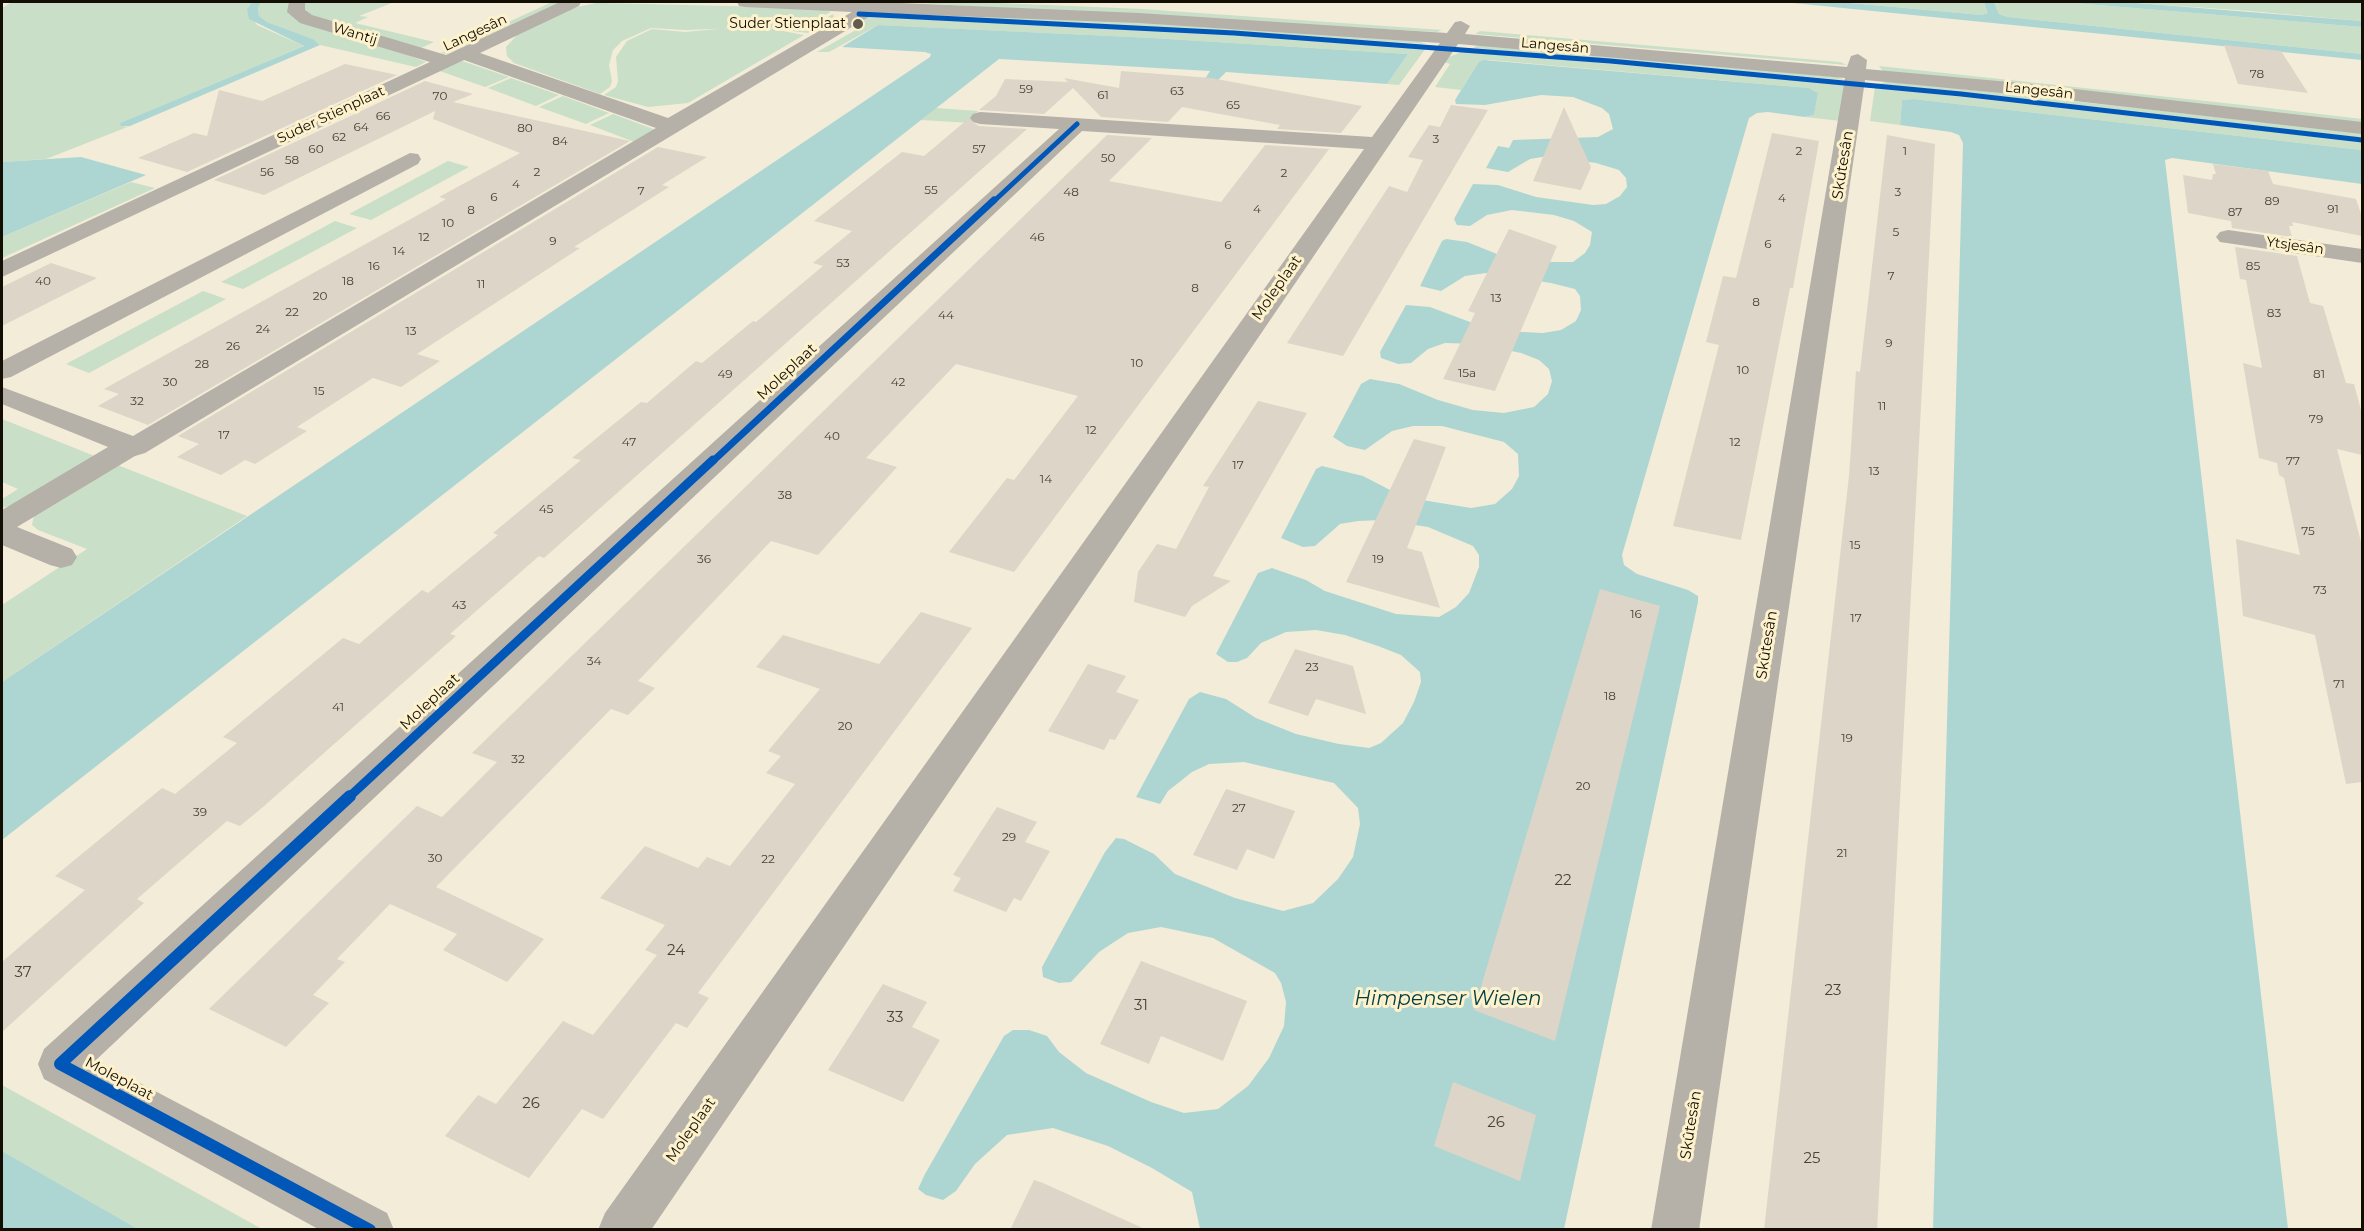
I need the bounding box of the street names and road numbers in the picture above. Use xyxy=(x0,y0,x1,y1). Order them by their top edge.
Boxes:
street label: Langesân xyxy=(440,11,510,55)
street label: Wantij xyxy=(331,19,379,49)
street label: Langesân xyxy=(1520,35,1590,57)
street label: Langesân xyxy=(2004,79,2074,103)
street label: Suder Stienplaat xyxy=(275,83,387,147)
street label: Skûtesân xyxy=(1829,129,1857,201)
street label: Ytsjesân xyxy=(2265,234,2325,258)
street label: Moleplaat xyxy=(1248,252,1306,324)
street label: Moleplaat xyxy=(754,340,820,404)
street label: Skûtesân xyxy=(1753,609,1781,681)
street label: Moleplaat xyxy=(397,670,463,734)
street label: Moleplaat xyxy=(82,1053,156,1105)
street label: Skûtesân xyxy=(1677,1089,1705,1161)
street label: Moleplaat xyxy=(662,1094,720,1166)

